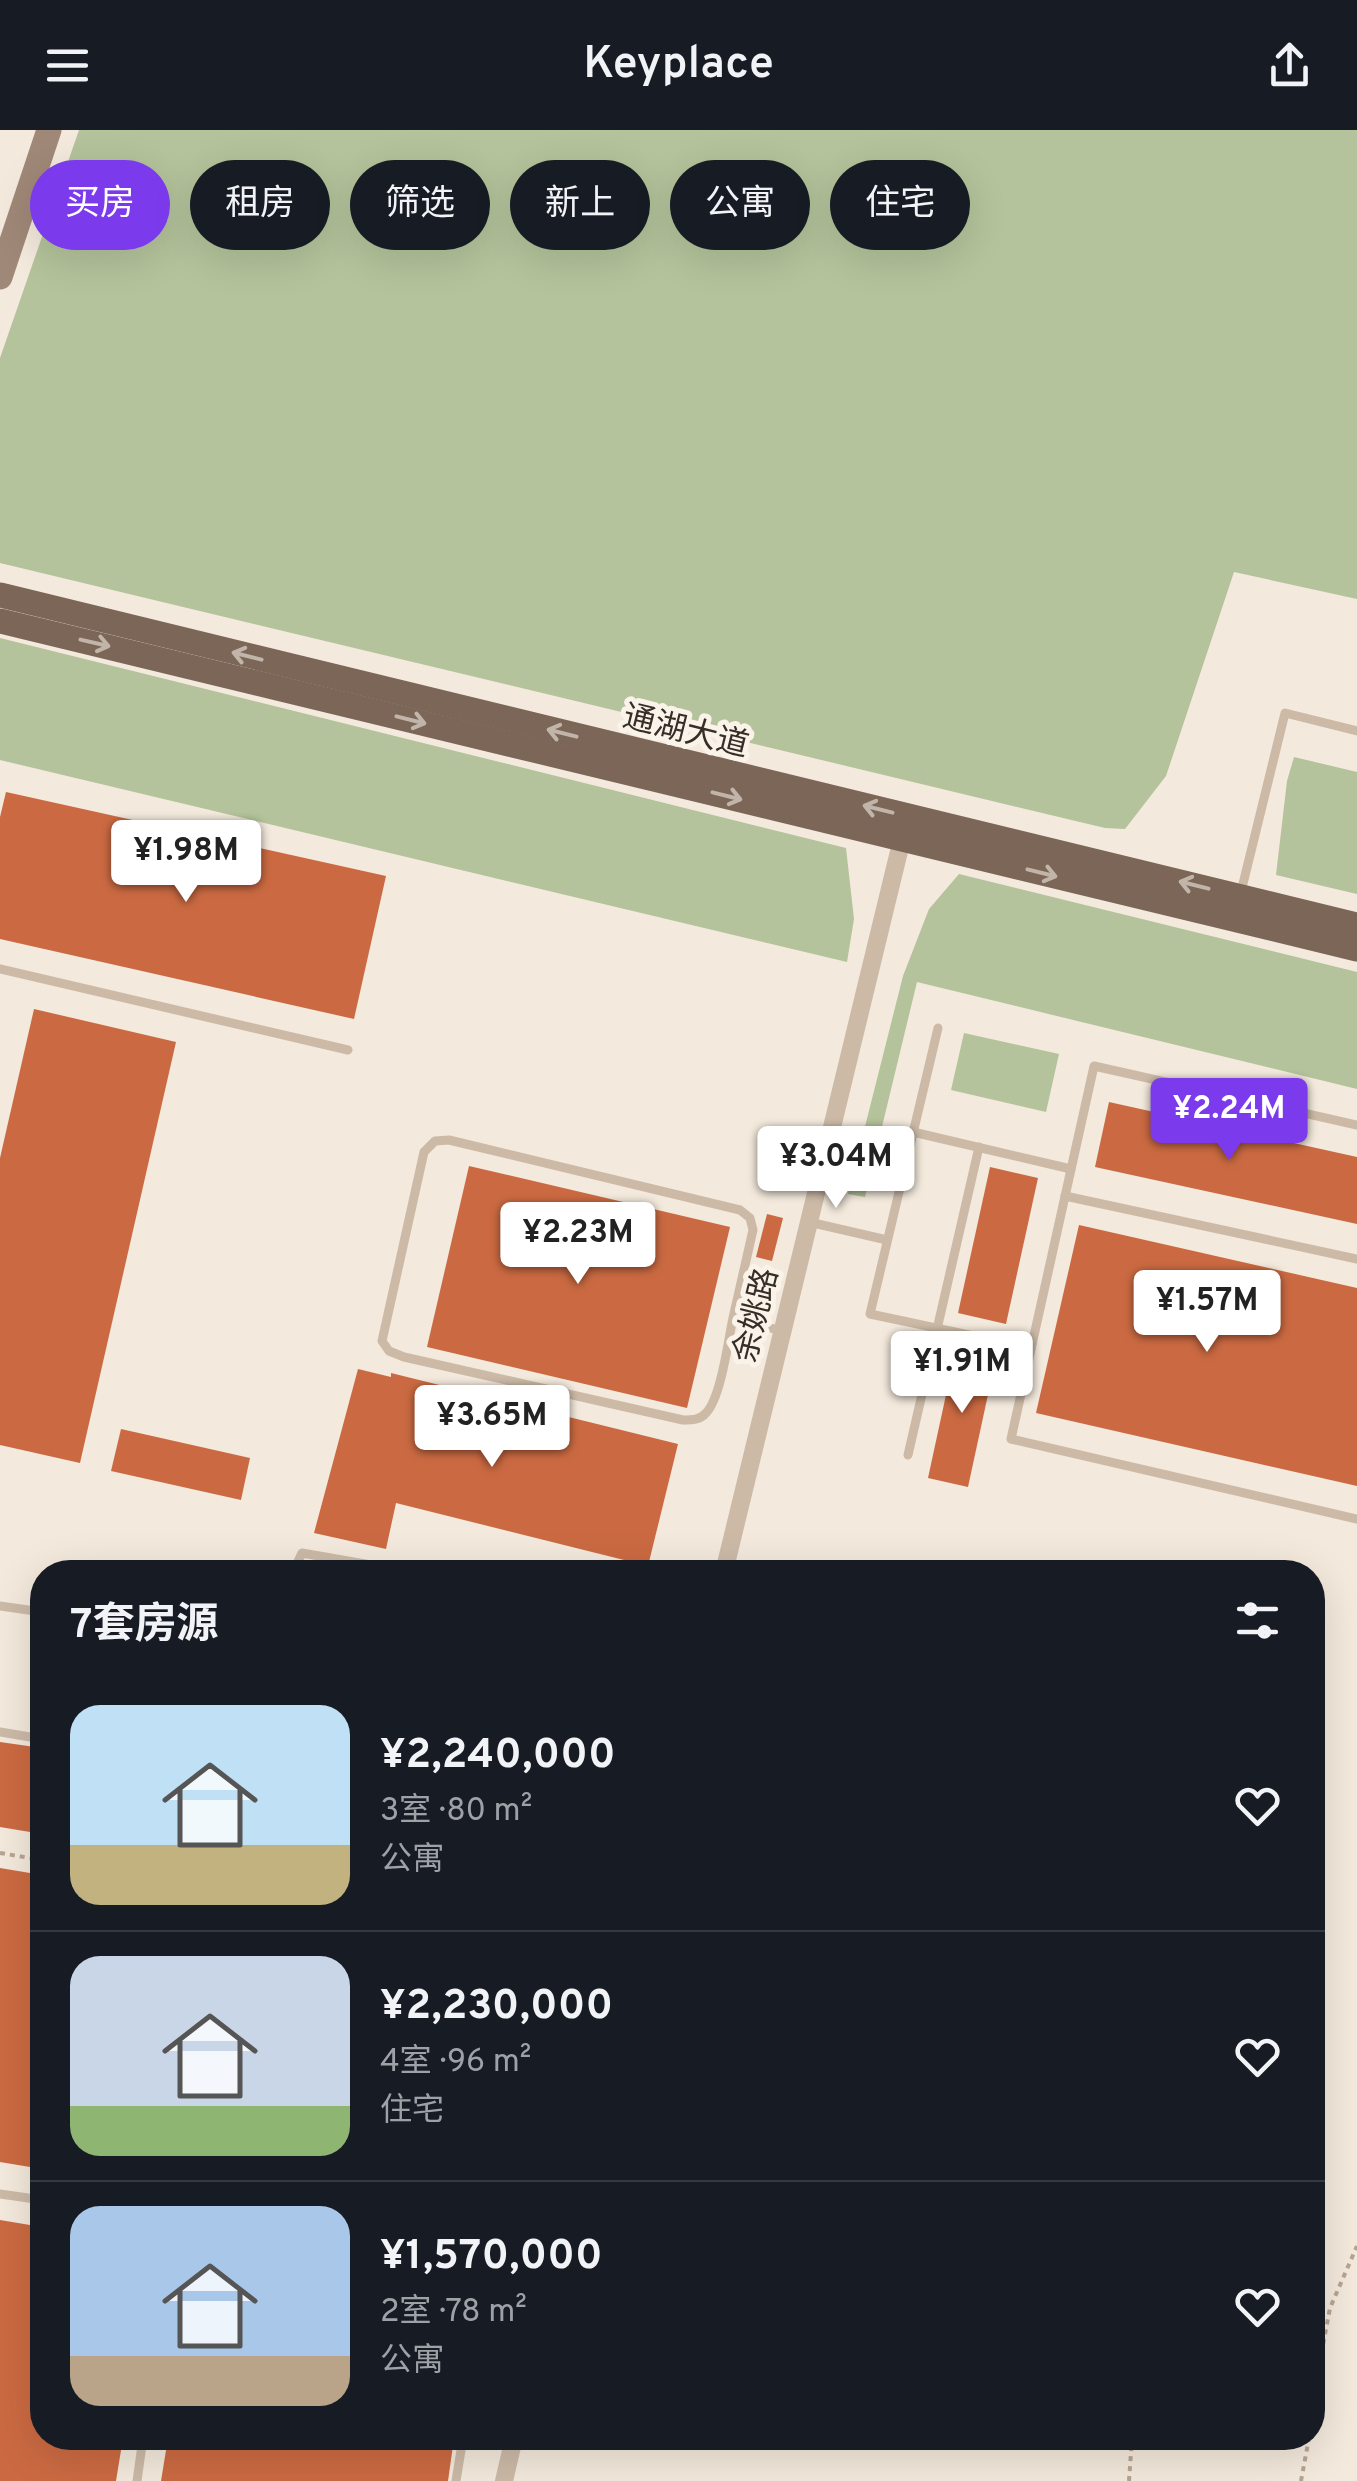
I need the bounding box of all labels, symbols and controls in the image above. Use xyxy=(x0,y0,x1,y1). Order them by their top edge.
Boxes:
text: Keyplace xyxy=(583,37,774,94)
icon: menu xyxy=(40,38,95,93)
icon: share xyxy=(1262,38,1317,93)
chip: 买房 xyxy=(30,160,170,250)
chip: 租房 xyxy=(190,160,330,250)
chip: 筛选 xyxy=(350,160,490,250)
chip: 新上 xyxy=(510,160,650,250)
chip: 公寓 xyxy=(670,160,810,250)
chip: 住宅 xyxy=(830,160,970,250)
one-way arrow xyxy=(78,635,110,653)
one-way arrow xyxy=(232,645,263,664)
street label: 通湖大道 xyxy=(618,698,752,768)
one-way arrow xyxy=(394,712,426,730)
one-way arrow xyxy=(547,723,579,741)
one-way arrow xyxy=(710,788,742,806)
one-way arrow xyxy=(863,799,895,817)
pin: ¥1.98M xyxy=(105,820,267,905)
text: ¥1.98M xyxy=(133,832,239,872)
one-way arrow xyxy=(1025,865,1057,883)
one-way arrow xyxy=(1179,875,1211,893)
pin: ¥2.24M xyxy=(1148,1078,1310,1163)
text: ¥2.24M xyxy=(1173,1090,1285,1130)
pin: ¥3.04M xyxy=(755,1126,917,1211)
text: ¥3.04M xyxy=(779,1138,893,1178)
pin: ¥2.23M xyxy=(497,1202,659,1287)
text: ¥2.23M xyxy=(522,1214,634,1254)
street label: 余姚路 xyxy=(727,1264,789,1367)
pin: ¥1.57M xyxy=(1126,1270,1288,1355)
text: ¥1.57M xyxy=(1156,1282,1258,1322)
pin: ¥1.91M xyxy=(881,1331,1043,1416)
text: ¥1.91M xyxy=(913,1343,1011,1383)
pin: ¥3.65M xyxy=(411,1385,573,1470)
text: ¥3.65M xyxy=(437,1397,547,1437)
icon: filters xyxy=(1230,1593,1285,1648)
text: 7套房源 xyxy=(70,1600,219,1653)
text: ¥2,240,000 xyxy=(380,1730,616,1783)
icon: home xyxy=(150,1745,270,1865)
icon: heart xyxy=(1230,1778,1285,1833)
text: 3室 · 80 m² xyxy=(380,1792,532,1832)
text: 公寓 xyxy=(380,1841,444,1881)
text: ¥2,230,000 xyxy=(380,1981,613,2034)
icon: home xyxy=(150,1996,270,2116)
icon: heart xyxy=(1230,2029,1285,2084)
text: 4室 · 96 m² xyxy=(380,2043,531,2083)
text: 住宅 xyxy=(380,2092,444,2132)
text: ¥1,570,000 xyxy=(380,2231,603,2284)
icon: home xyxy=(150,2246,270,2366)
icon: heart xyxy=(1230,2279,1285,2334)
text: 2室 · 78 m² xyxy=(380,2293,527,2333)
text: 公寓 xyxy=(380,2342,444,2382)

